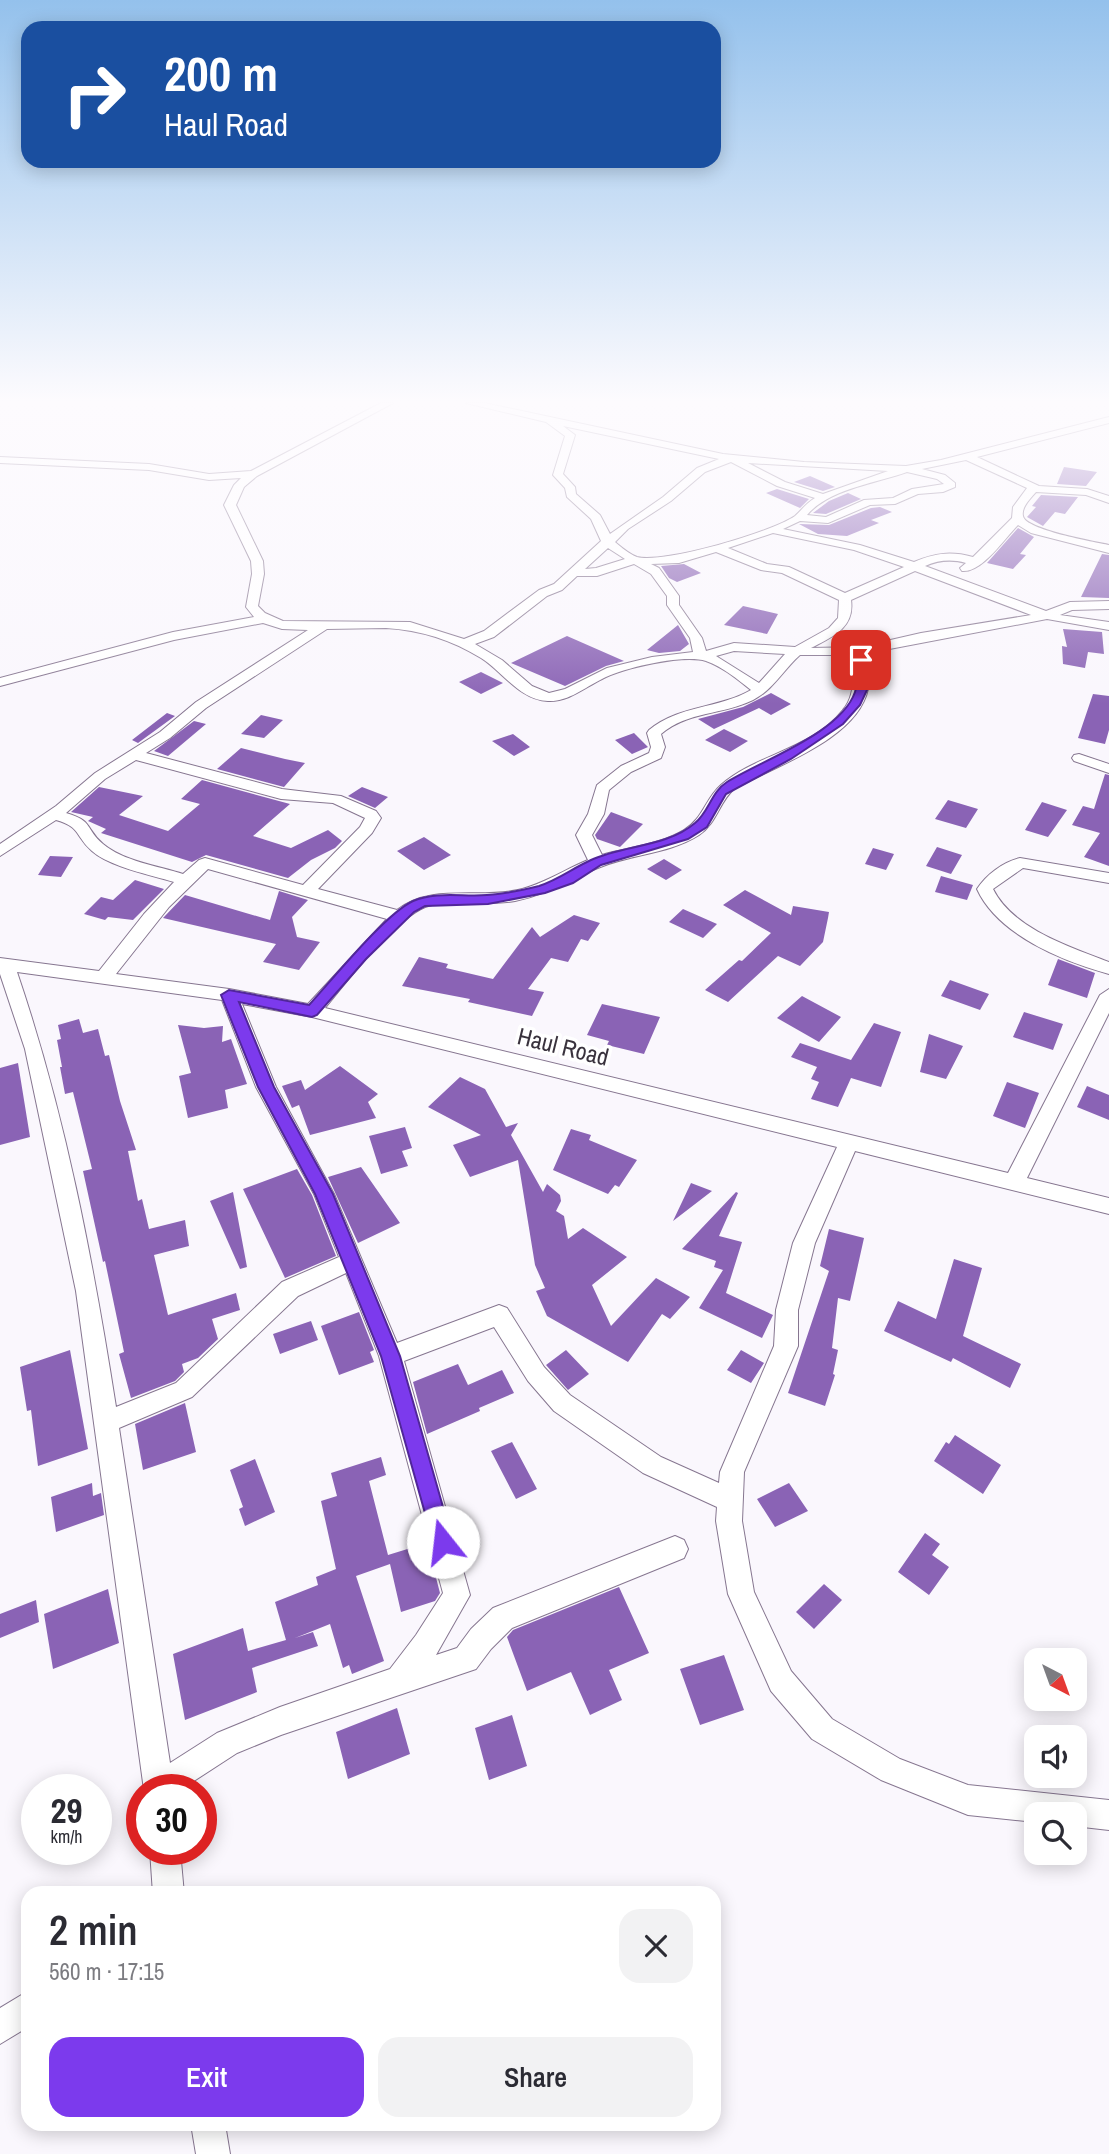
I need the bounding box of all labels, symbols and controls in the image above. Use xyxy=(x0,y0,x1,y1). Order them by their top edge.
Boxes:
text: 200 m xyxy=(164,40,278,106)
icon: right xyxy=(49,49,140,140)
text: Haul Road xyxy=(164,103,288,146)
pin xyxy=(831,630,891,690)
icon: arrive xyxy=(842,641,880,679)
street label: Haul Road xyxy=(514,1019,612,1073)
position arrow xyxy=(406,1505,480,1579)
north arrow xyxy=(1024,1648,1087,1712)
map controls xyxy=(1024,1648,1087,1865)
button: sound xyxy=(1024,1725,1087,1788)
speed limit sign: 30 xyxy=(126,1774,217,1865)
text: 29 xyxy=(51,1787,82,1834)
button: search xyxy=(1024,1802,1087,1865)
text: km/h xyxy=(51,1824,83,1849)
text: 2 min xyxy=(49,1902,138,1958)
button: close xyxy=(619,1909,693,1983)
text: 560 m · 17:15 xyxy=(49,1956,164,1987)
button: Exit xyxy=(49,2037,364,2117)
button: Share xyxy=(378,2037,693,2117)

